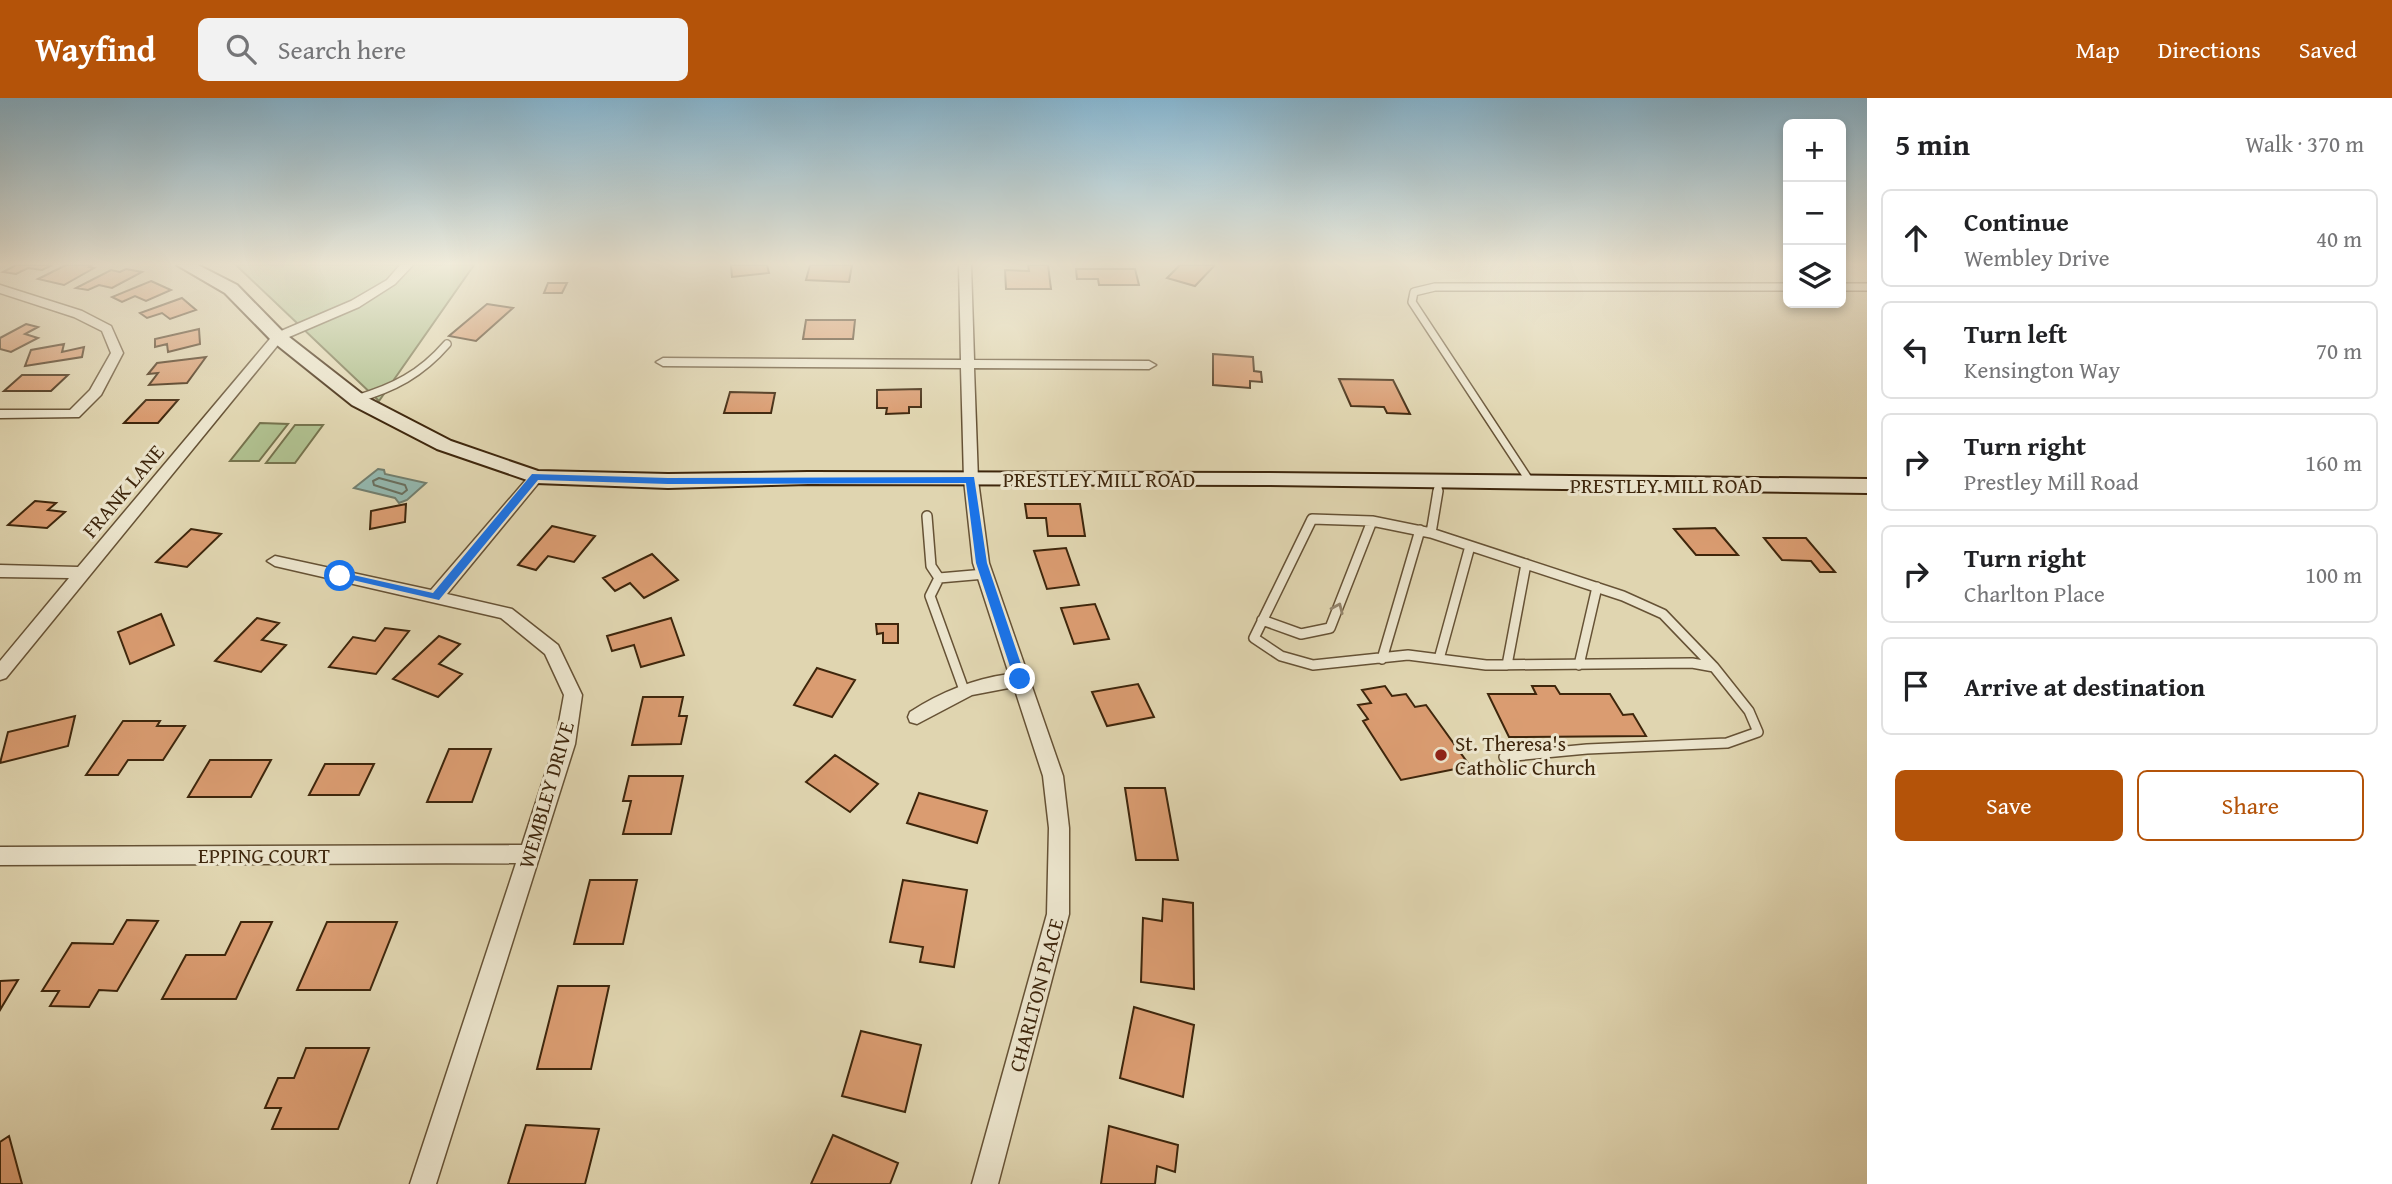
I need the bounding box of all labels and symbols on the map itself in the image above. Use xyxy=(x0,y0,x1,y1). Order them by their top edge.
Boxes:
street label: FRANK LANE xyxy=(75,437,171,544)
street label: PRESTLEY MILL ROAD xyxy=(1003,464,1195,495)
street label: PRESTLEY MILL ROAD xyxy=(1570,470,1762,501)
route start xyxy=(324,560,355,591)
one-way arrow xyxy=(1330,603,1344,615)
route end xyxy=(1004,663,1035,694)
street label: WEMBLEY DRIVE xyxy=(510,718,582,872)
place label: St. Theresa's Catholic Church xyxy=(1455,728,1596,783)
marker: St. Theresa's Catholic Church xyxy=(1433,747,1449,763)
street label: EPPING COURT xyxy=(198,840,330,871)
street label: CHARLTON PLACE xyxy=(1001,914,1072,1075)

